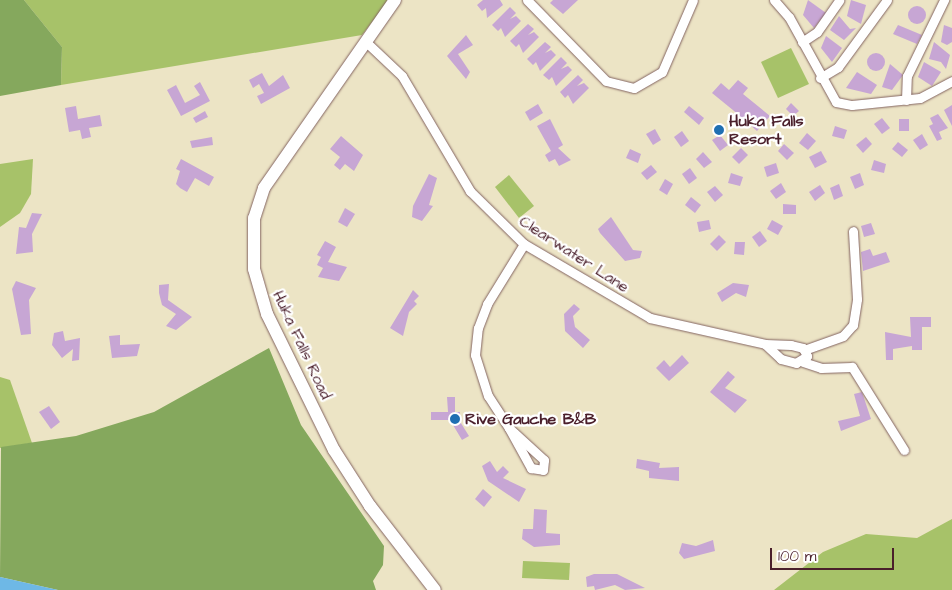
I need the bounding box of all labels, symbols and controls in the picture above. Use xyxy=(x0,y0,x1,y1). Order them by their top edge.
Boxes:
place label: Huka Falls Resort xyxy=(729,111,803,149)
marker: Huka Falls Resort xyxy=(713,124,725,136)
street label: Clearwater Lane xyxy=(516,211,632,297)
street label: Huka Falls Road xyxy=(268,288,336,402)
place label: Rive Gauche B&B xyxy=(465,409,596,429)
marker: Rive Gauche B&B xyxy=(449,413,461,425)
scale bar xyxy=(772,538,896,570)
text: 100 m xyxy=(778,546,817,567)

